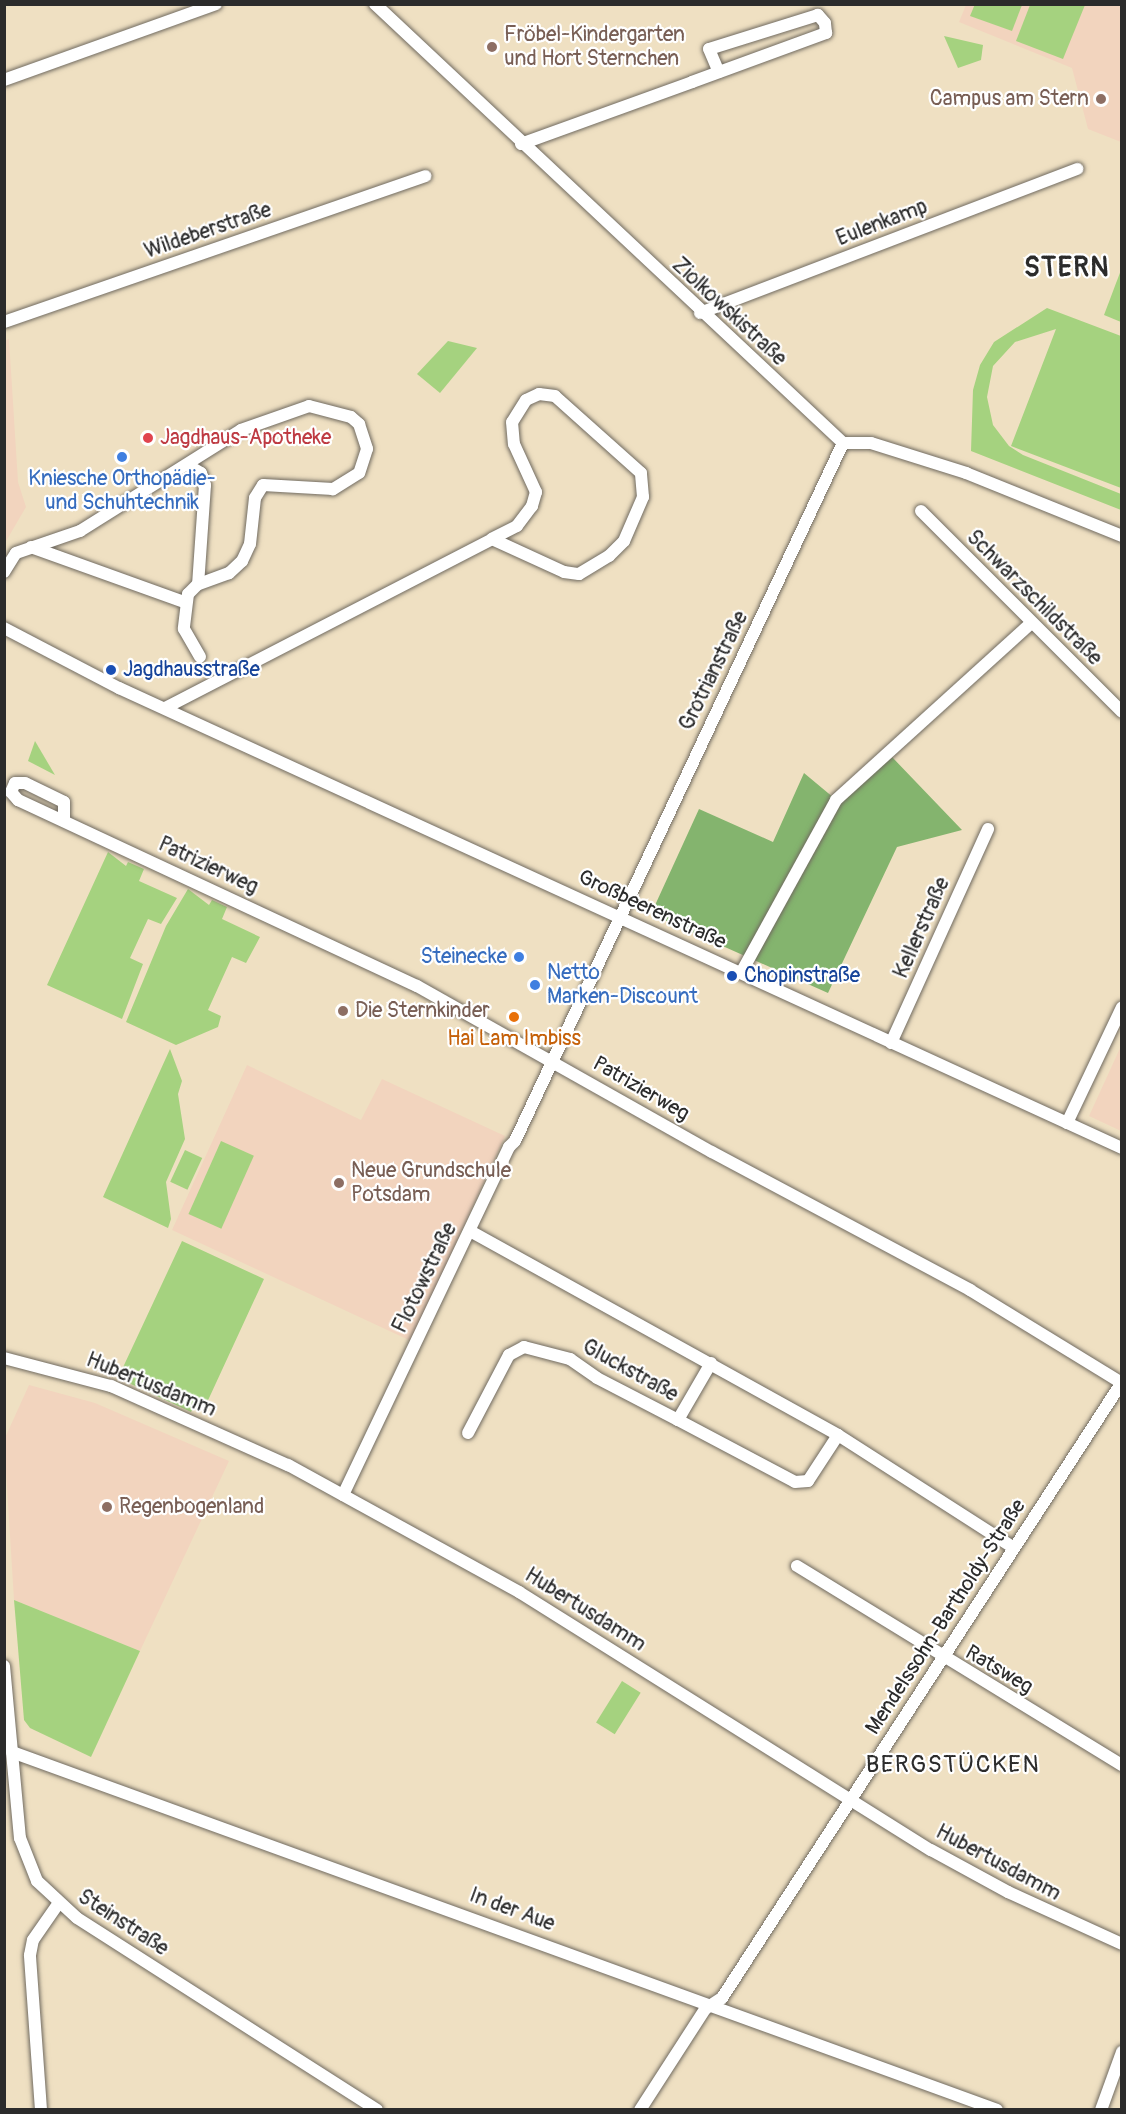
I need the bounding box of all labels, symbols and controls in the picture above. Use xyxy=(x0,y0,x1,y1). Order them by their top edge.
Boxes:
place label: Fröbel-Kindergarten und Hort Sternchen xyxy=(504,22,685,72)
marker: Fröbel-Kindergarten und Hort Sternchen xyxy=(485,40,499,54)
place label: Campus am Stern xyxy=(930,86,1089,112)
marker: Campus am Stern xyxy=(1094,92,1108,106)
street label: Eulenkamp xyxy=(833,194,931,252)
street label: Wildeberstraße xyxy=(141,198,275,264)
district label: STERN xyxy=(1024,252,1110,284)
street label: Ziolkowskistraße xyxy=(667,253,791,371)
place label: Jagdhaus-Apotheke xyxy=(160,425,331,451)
marker: Jagdhaus-Apotheke xyxy=(141,431,155,445)
marker: Kniesche Orthopädie- und Schuhtechnik xyxy=(115,450,129,464)
place label: Kniesche Orthopädie- und Schuhtechnik xyxy=(28,466,216,516)
street label: Schwarzschildstraße xyxy=(961,525,1107,671)
street label: Grotrianstraße xyxy=(674,607,754,735)
place label: Jagdhausstraße xyxy=(123,657,260,683)
marker: Jagdhausstraße xyxy=(104,663,118,677)
street label: Patrizierweg xyxy=(154,832,262,900)
street label: Großbeerenstraße xyxy=(574,865,730,955)
street label: Kellerstraße xyxy=(889,874,955,982)
place label: Steinecke xyxy=(420,944,507,970)
marker: Steinecke xyxy=(512,950,526,964)
place label: Netto Marken-Discount xyxy=(547,960,698,1010)
place label: Chopinstraße xyxy=(744,963,860,989)
marker: Chopinstraße xyxy=(725,969,739,983)
marker: Netto Marken-Discount xyxy=(528,978,542,992)
place label: Die Sternkinder xyxy=(355,998,490,1024)
marker: Die Sternkinder xyxy=(336,1004,350,1018)
marker: Hai Lam Imbiss xyxy=(507,1010,521,1024)
place label: Hai Lam Imbiss xyxy=(447,1026,581,1052)
street label: Patrizierweg xyxy=(588,1051,694,1127)
place label: Neue Grundschule Potsdam xyxy=(351,1158,511,1208)
marker: Neue Grundschule Potsdam xyxy=(332,1176,346,1190)
street label: Flotowstraße xyxy=(387,1219,463,1337)
street label: Gluckstraße xyxy=(578,1334,682,1408)
street label: Hubertusdamm xyxy=(82,1348,220,1422)
place label: Regenbogenland xyxy=(119,1494,264,1520)
street label: Mendelssohn-Bartholdy-Straße xyxy=(860,1495,1032,1739)
marker: Regenbogenland xyxy=(100,1500,114,1514)
street label: Hubertusdamm xyxy=(520,1563,650,1657)
street label: Ratsweg xyxy=(961,1640,1037,1700)
district label: BERGSTÜCKEN xyxy=(866,1751,1040,1779)
street label: Hubertusdamm xyxy=(931,1820,1065,1906)
street label: In der Aue xyxy=(466,1883,558,1937)
street label: Steinstraße xyxy=(73,1884,173,1962)

